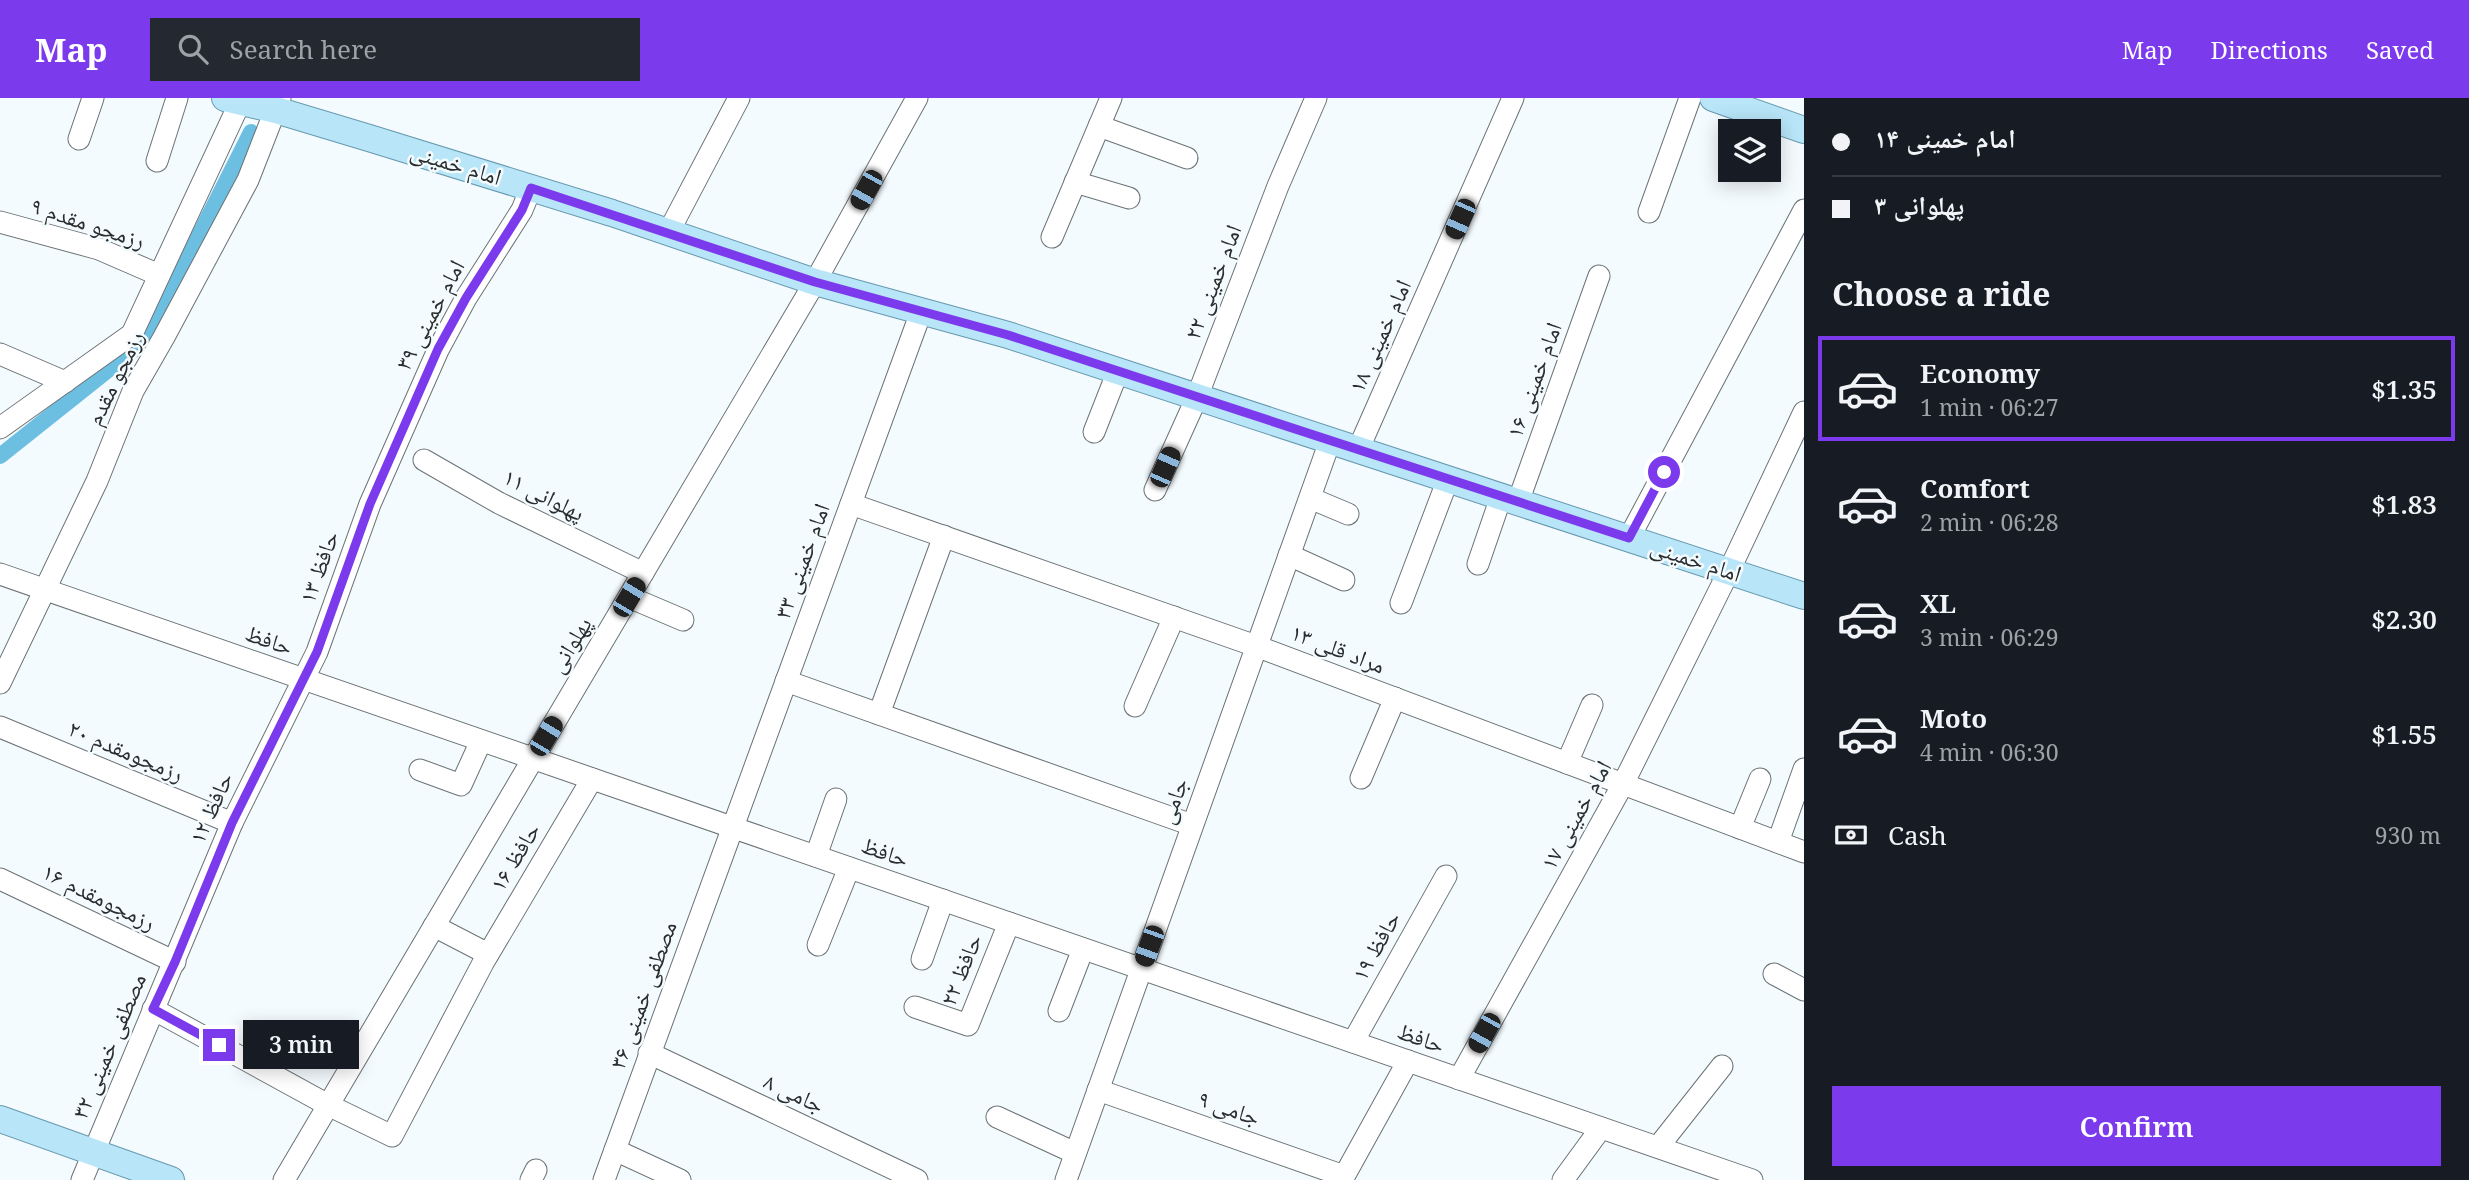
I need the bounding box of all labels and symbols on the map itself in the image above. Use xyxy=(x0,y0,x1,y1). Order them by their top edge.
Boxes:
street label: امام خمینی xyxy=(406,134,506,193)
car xyxy=(847,167,886,213)
street label: رزمجو مقدم ۹ xyxy=(27,189,149,256)
car xyxy=(1442,196,1479,242)
street label: امام خمینی ۲۲ xyxy=(1176,220,1250,344)
street label: امام خمینی ۳۹ xyxy=(387,254,472,376)
street label: امام خمینی ۱۸ xyxy=(1340,274,1419,398)
street label: امام خمینی ۱۶ xyxy=(1497,318,1570,442)
street label: رزمجو مقدم xyxy=(77,325,152,431)
car xyxy=(1147,444,1184,490)
route start xyxy=(1648,456,1680,488)
street label: پهلوانی ۱۱ xyxy=(498,460,591,528)
street label: امام خمینی ۳۳ xyxy=(765,499,838,623)
street label: حافظ ۱۳ xyxy=(290,526,346,607)
street label: امام خمینی xyxy=(1646,529,1746,590)
car xyxy=(610,574,649,620)
street label: پهلوانی xyxy=(540,610,598,679)
street label: مراد قلی ۱۳ xyxy=(1287,615,1390,681)
street label: حافظ xyxy=(241,616,297,662)
street label: رزمجومقدم ۲۰ xyxy=(63,711,189,790)
car xyxy=(527,713,566,759)
street label: امام خمینی ۱۷ xyxy=(1532,754,1619,875)
street label: حافظ ۱۲ xyxy=(180,767,240,848)
street label: جامی xyxy=(1149,773,1195,828)
street label: حافظ ۱۶ xyxy=(481,816,547,897)
street label: حافظ xyxy=(857,828,913,874)
street label: رزمجومقدم ۱۶ xyxy=(37,855,162,938)
street label: حافظ ۱۹ xyxy=(1343,905,1407,986)
street label: مصطفی خمینی ۳۶ xyxy=(601,916,684,1073)
car xyxy=(1132,923,1167,969)
street label: حافظ ۲۲ xyxy=(931,929,989,1010)
street label: مصطفی خمینی ۳۲ xyxy=(63,968,153,1123)
car xyxy=(1465,1010,1504,1056)
street label: حافظ xyxy=(1393,1014,1449,1060)
callout: 3 min xyxy=(244,1020,359,1070)
route end xyxy=(203,1029,235,1061)
street label: جامی ۸ xyxy=(759,1064,830,1120)
street label: جامی ۹ xyxy=(1194,1082,1264,1132)

